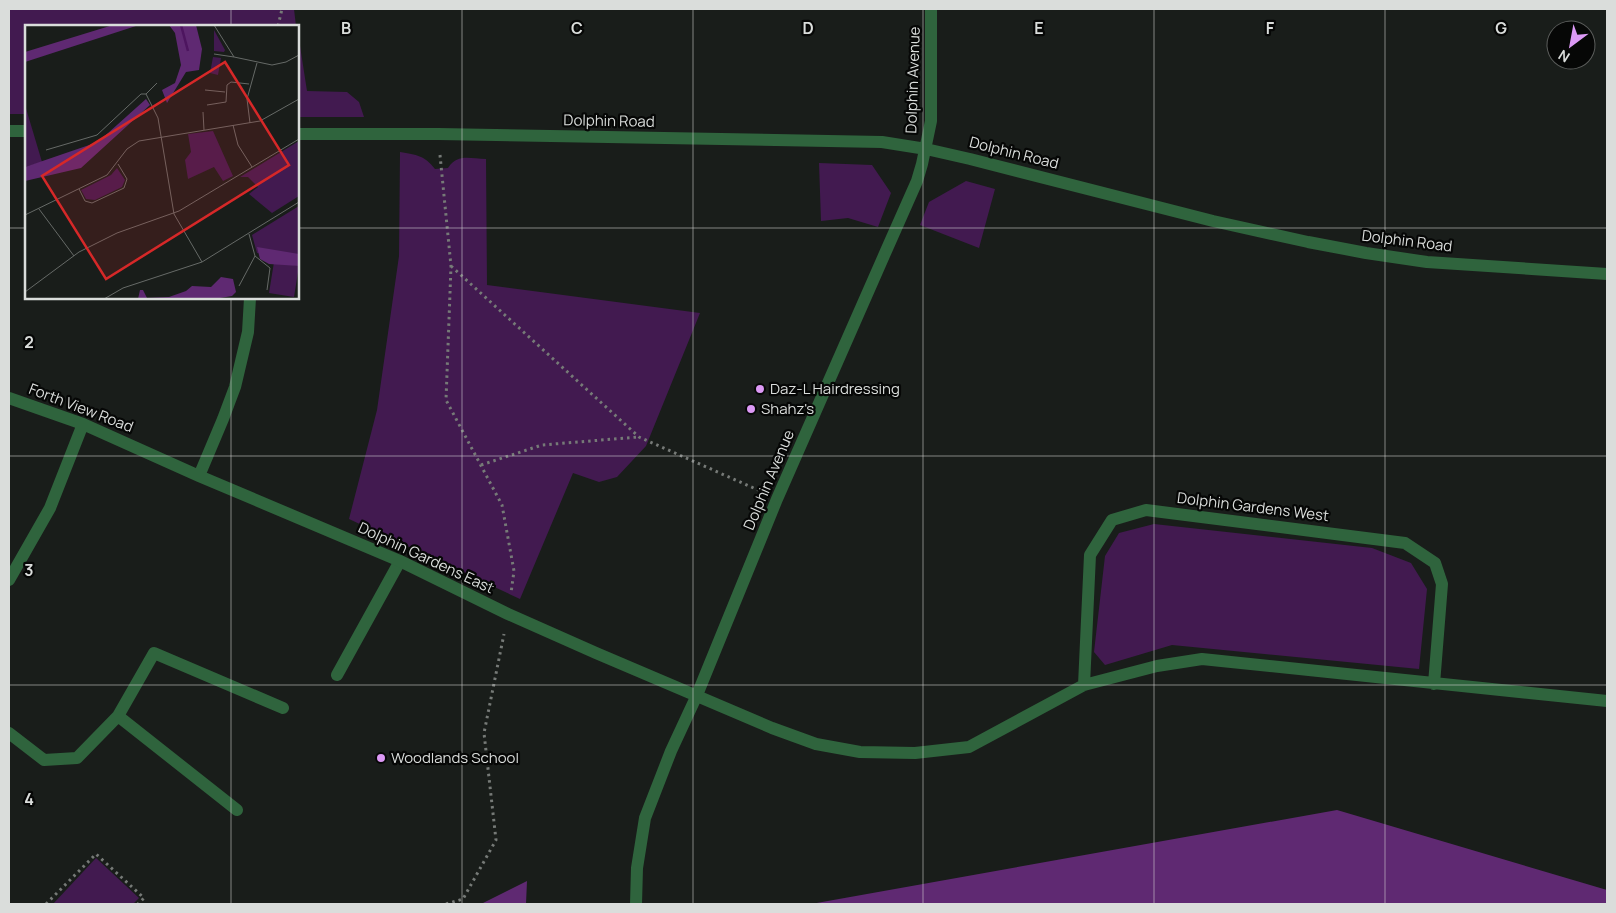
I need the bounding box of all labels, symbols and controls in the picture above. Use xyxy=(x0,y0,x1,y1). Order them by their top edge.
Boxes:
text: B xyxy=(341,17,351,39)
text: C xyxy=(571,17,583,39)
text: D xyxy=(802,17,814,39)
text: E xyxy=(1034,17,1044,39)
text: F xyxy=(1266,17,1275,39)
text: G xyxy=(1495,17,1507,39)
north arrow xyxy=(1546,20,1596,70)
inset map xyxy=(25,25,299,299)
street label: Dolphin Avenue xyxy=(900,26,925,134)
text: N xyxy=(1555,46,1573,67)
street label: Dolphin Road xyxy=(563,109,655,132)
street label: Dolphin Road xyxy=(967,131,1061,174)
street label: Dolphin Road xyxy=(1361,225,1454,256)
text: 2 xyxy=(24,331,34,353)
street label: Forth View Road xyxy=(26,378,136,437)
place label: Daz-L Hairdressing xyxy=(770,378,900,399)
marker: Daz-L Hairdressing xyxy=(754,383,766,395)
place label: Shahz's xyxy=(761,398,814,419)
marker: Shahz's xyxy=(745,403,757,415)
street label: Dolphin Avenue xyxy=(738,426,799,533)
street label: Dolphin Gardens West xyxy=(1176,487,1330,526)
street label: Dolphin Gardens East xyxy=(355,517,498,598)
text: 3 xyxy=(24,559,34,581)
place label: Woodlands School xyxy=(391,747,519,768)
marker: Woodlands School xyxy=(375,752,387,764)
text: 4 xyxy=(24,788,34,810)

